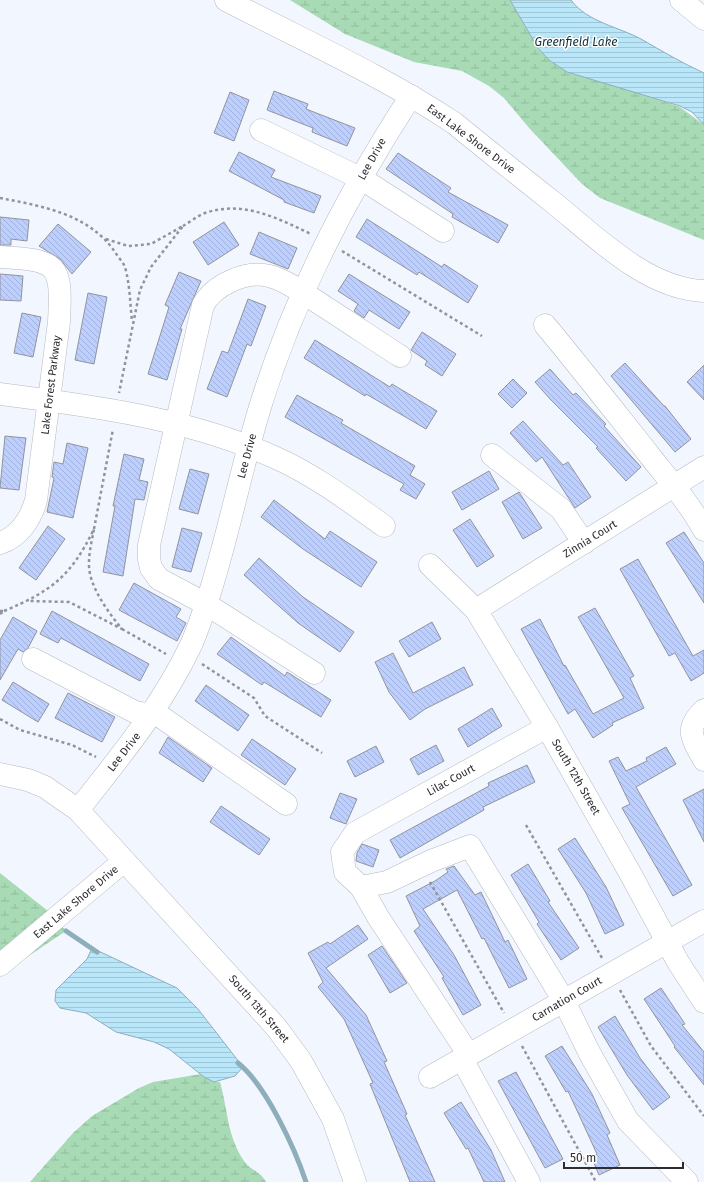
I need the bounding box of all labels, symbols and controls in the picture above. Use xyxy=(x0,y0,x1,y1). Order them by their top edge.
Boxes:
water label: Greenfield Lake xyxy=(535,35,617,49)
street label: East Lake Shore Drive xyxy=(424,102,518,176)
street label: Lee Drive xyxy=(355,136,389,182)
street label: Lake Forest Parkway xyxy=(38,334,64,435)
street label: Lee Drive xyxy=(235,432,259,480)
street label: Zinnia Court xyxy=(561,517,619,561)
street label: Lee Drive xyxy=(105,730,143,774)
street label: South 12th Street xyxy=(549,737,603,817)
street label: Lilac Court xyxy=(425,761,477,799)
street label: East Lake Shore Drive xyxy=(31,863,121,941)
street label: South 13th Street xyxy=(226,972,292,1046)
street label: Carnation Court xyxy=(530,974,604,1024)
scale bar xyxy=(564,1144,683,1170)
text: 50 m xyxy=(570,1151,596,1165)

